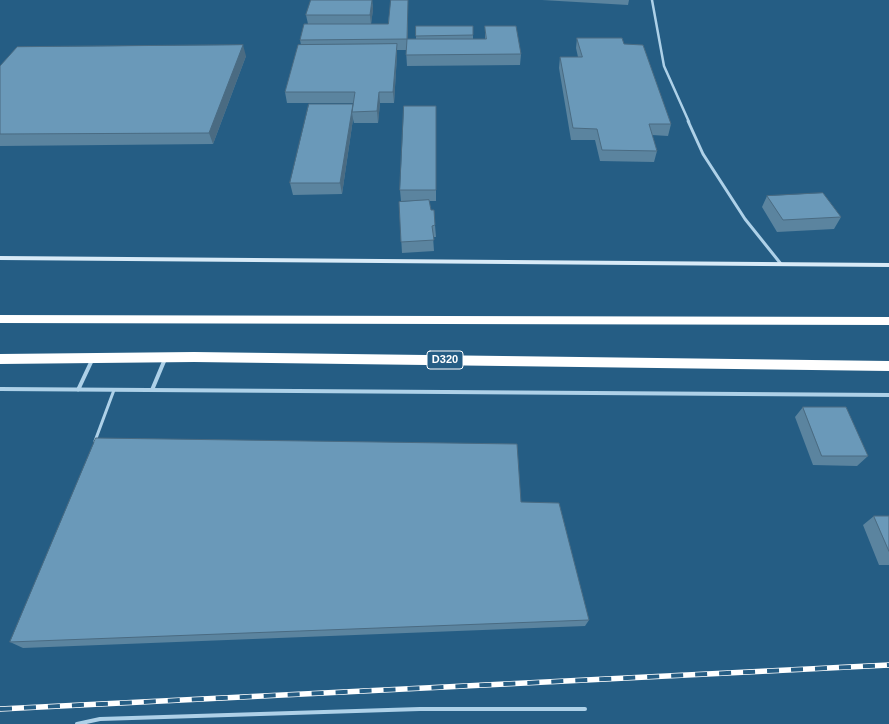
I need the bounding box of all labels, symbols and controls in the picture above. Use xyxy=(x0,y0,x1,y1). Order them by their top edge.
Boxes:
road number: D320 xyxy=(427,351,463,369)

